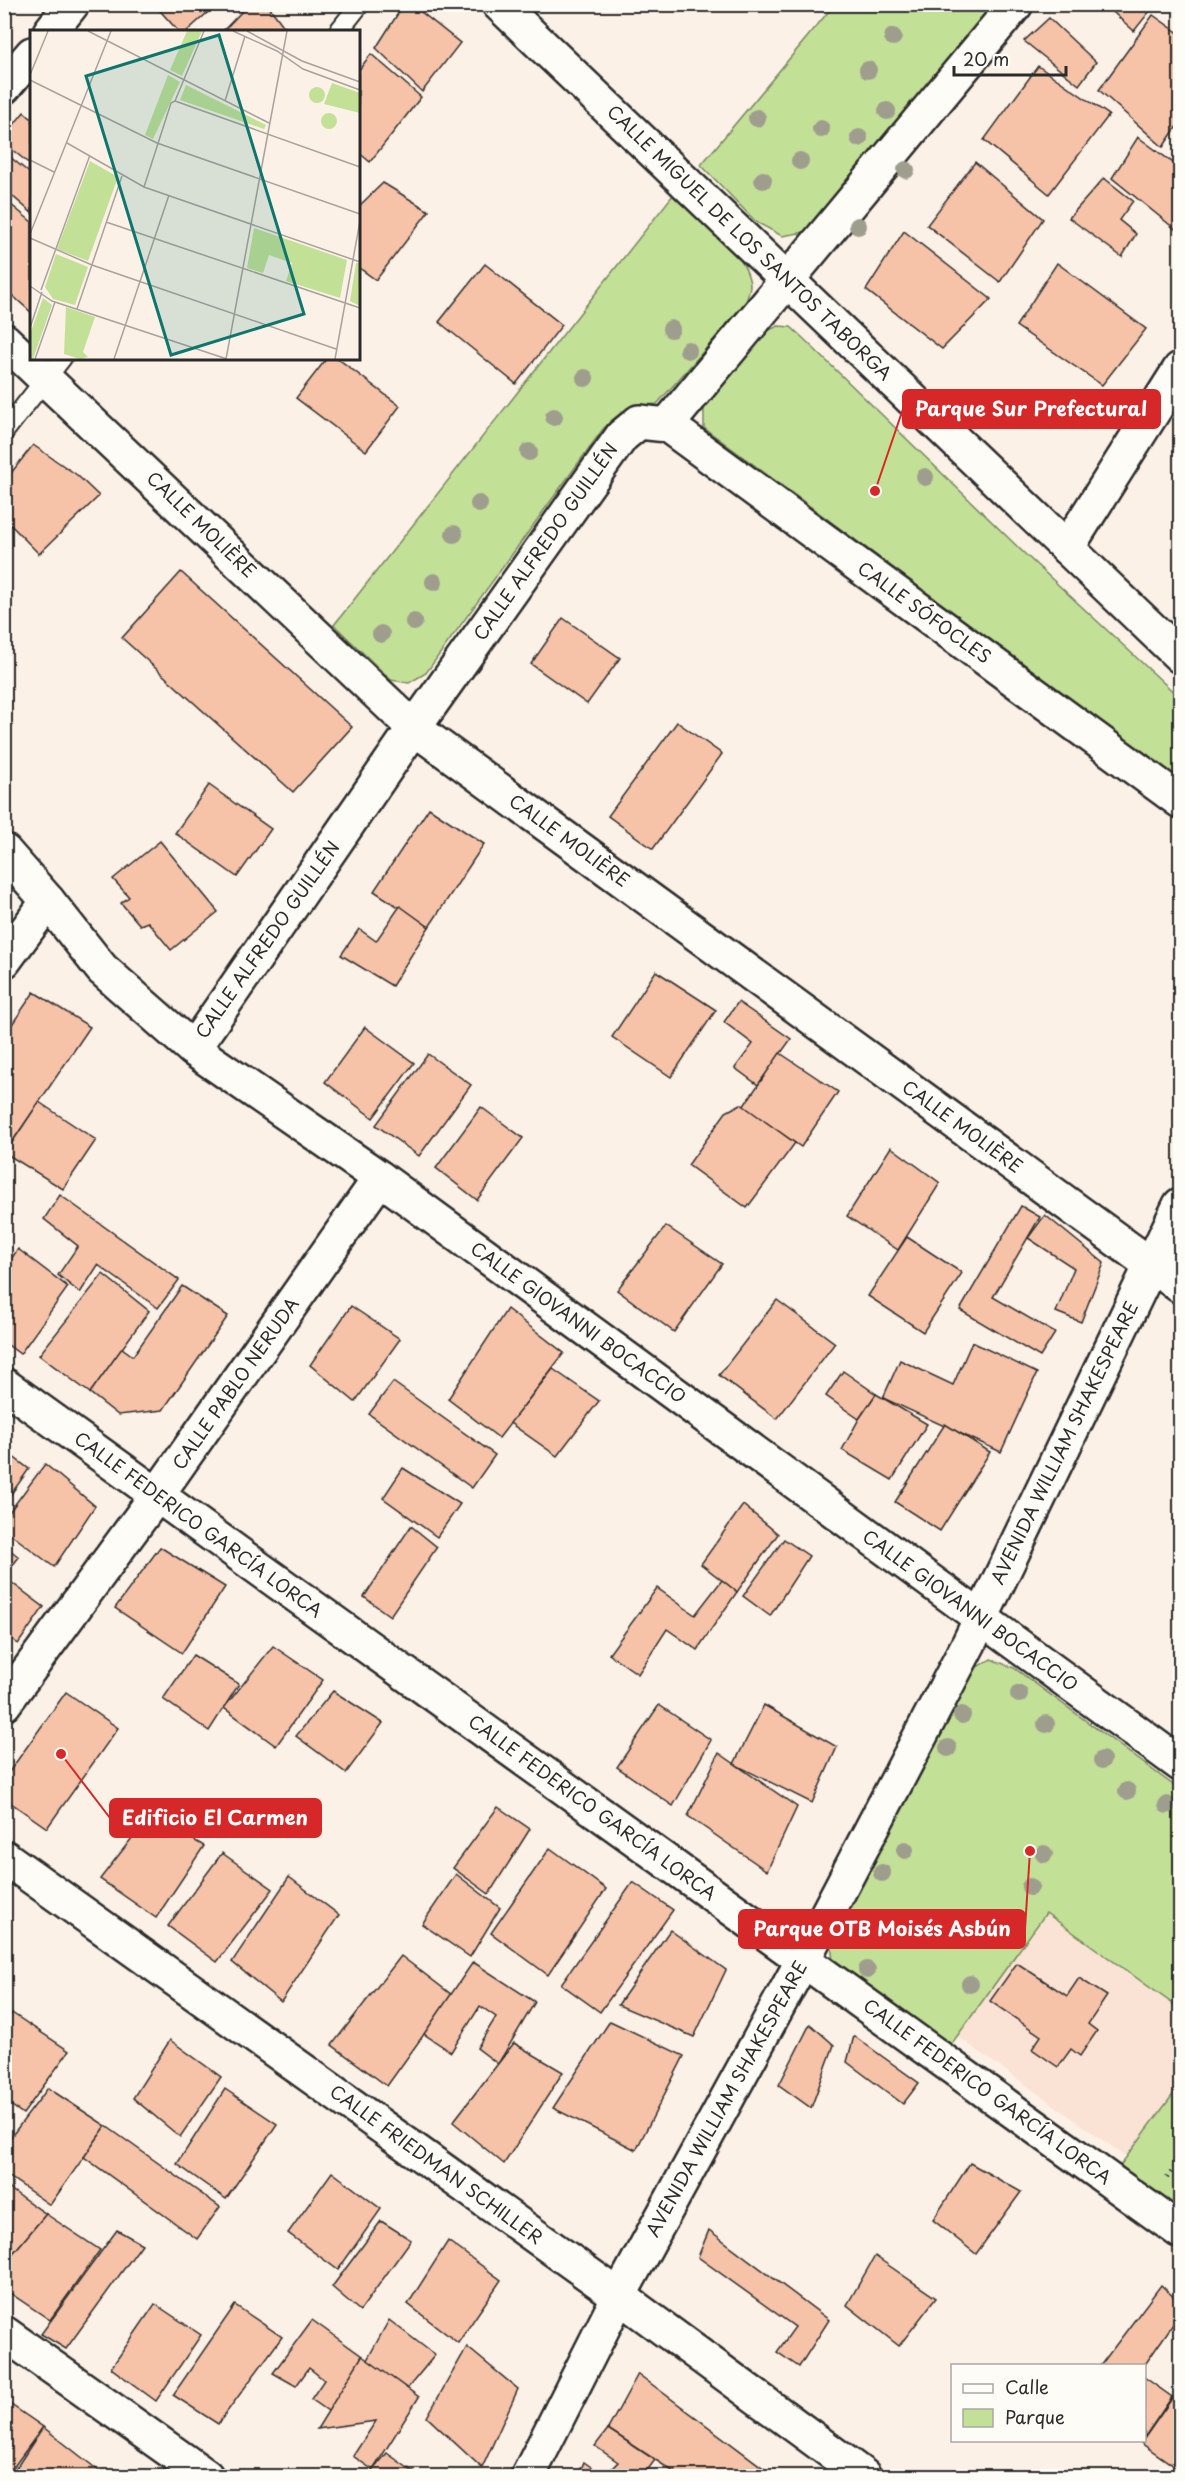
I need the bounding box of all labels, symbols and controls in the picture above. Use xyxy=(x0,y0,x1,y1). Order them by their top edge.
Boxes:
inset map xyxy=(30,30,360,360)
scale bar xyxy=(954,39,1066,77)
text: 20 m xyxy=(963,45,1009,72)
street label: CALLE MIGUEL DE LOS SANTOS TABORGA xyxy=(602,98,899,386)
callout: Parque Sur Prefectural xyxy=(903,390,1160,428)
text: Parque Sur Prefectural xyxy=(915,393,1147,423)
street label: CALLE ALFREDO GUILLÉN xyxy=(466,437,623,646)
street label: CALLE MOLIÈRE xyxy=(141,464,263,583)
street label: CALLE SÓFOCLES xyxy=(853,554,997,669)
street label: CALLE MOLIÈRE xyxy=(504,787,636,893)
street label: CALLE ALFREDO GUILLÉN xyxy=(188,835,345,1044)
street label: CALLE MOLIÈRE xyxy=(897,1073,1029,1179)
street label: CALLE GIOVANNI BOCACCIO xyxy=(466,1234,692,1409)
street label: CALLE PABLO NERUDA xyxy=(165,1291,305,1475)
street label: AVENIDA WILLIAM SHAKESPEARE xyxy=(983,1296,1144,1588)
street label: CALLE FEDERICO GARCÍA LORCA xyxy=(69,1424,329,1623)
street label: CALLE GIOVANNI BOCACCIO xyxy=(858,1522,1084,1697)
street label: CALLE FEDERICO GARCÍA LORCA xyxy=(463,1707,723,1906)
callout: Edificio El Carmen xyxy=(110,1799,321,1837)
text: Edificio El Carmen xyxy=(122,1802,308,1832)
callout: Parque OTB Moisés Asbún xyxy=(739,1910,1025,1948)
text: Parque OTB Moisés Asbún xyxy=(753,1913,1011,1943)
street label: AVENIDA WILLIAM SHAKESPEARE xyxy=(638,1955,813,2241)
street label: CALLE FEDERICO GARCÍA LORCA xyxy=(858,1991,1118,2190)
street label: CALLE FRIEDMAN SCHILLER xyxy=(325,2077,549,2250)
legend xyxy=(951,2364,1146,2442)
text: Calle xyxy=(1005,2373,1049,2400)
text: Parque xyxy=(1005,2403,1065,2430)

